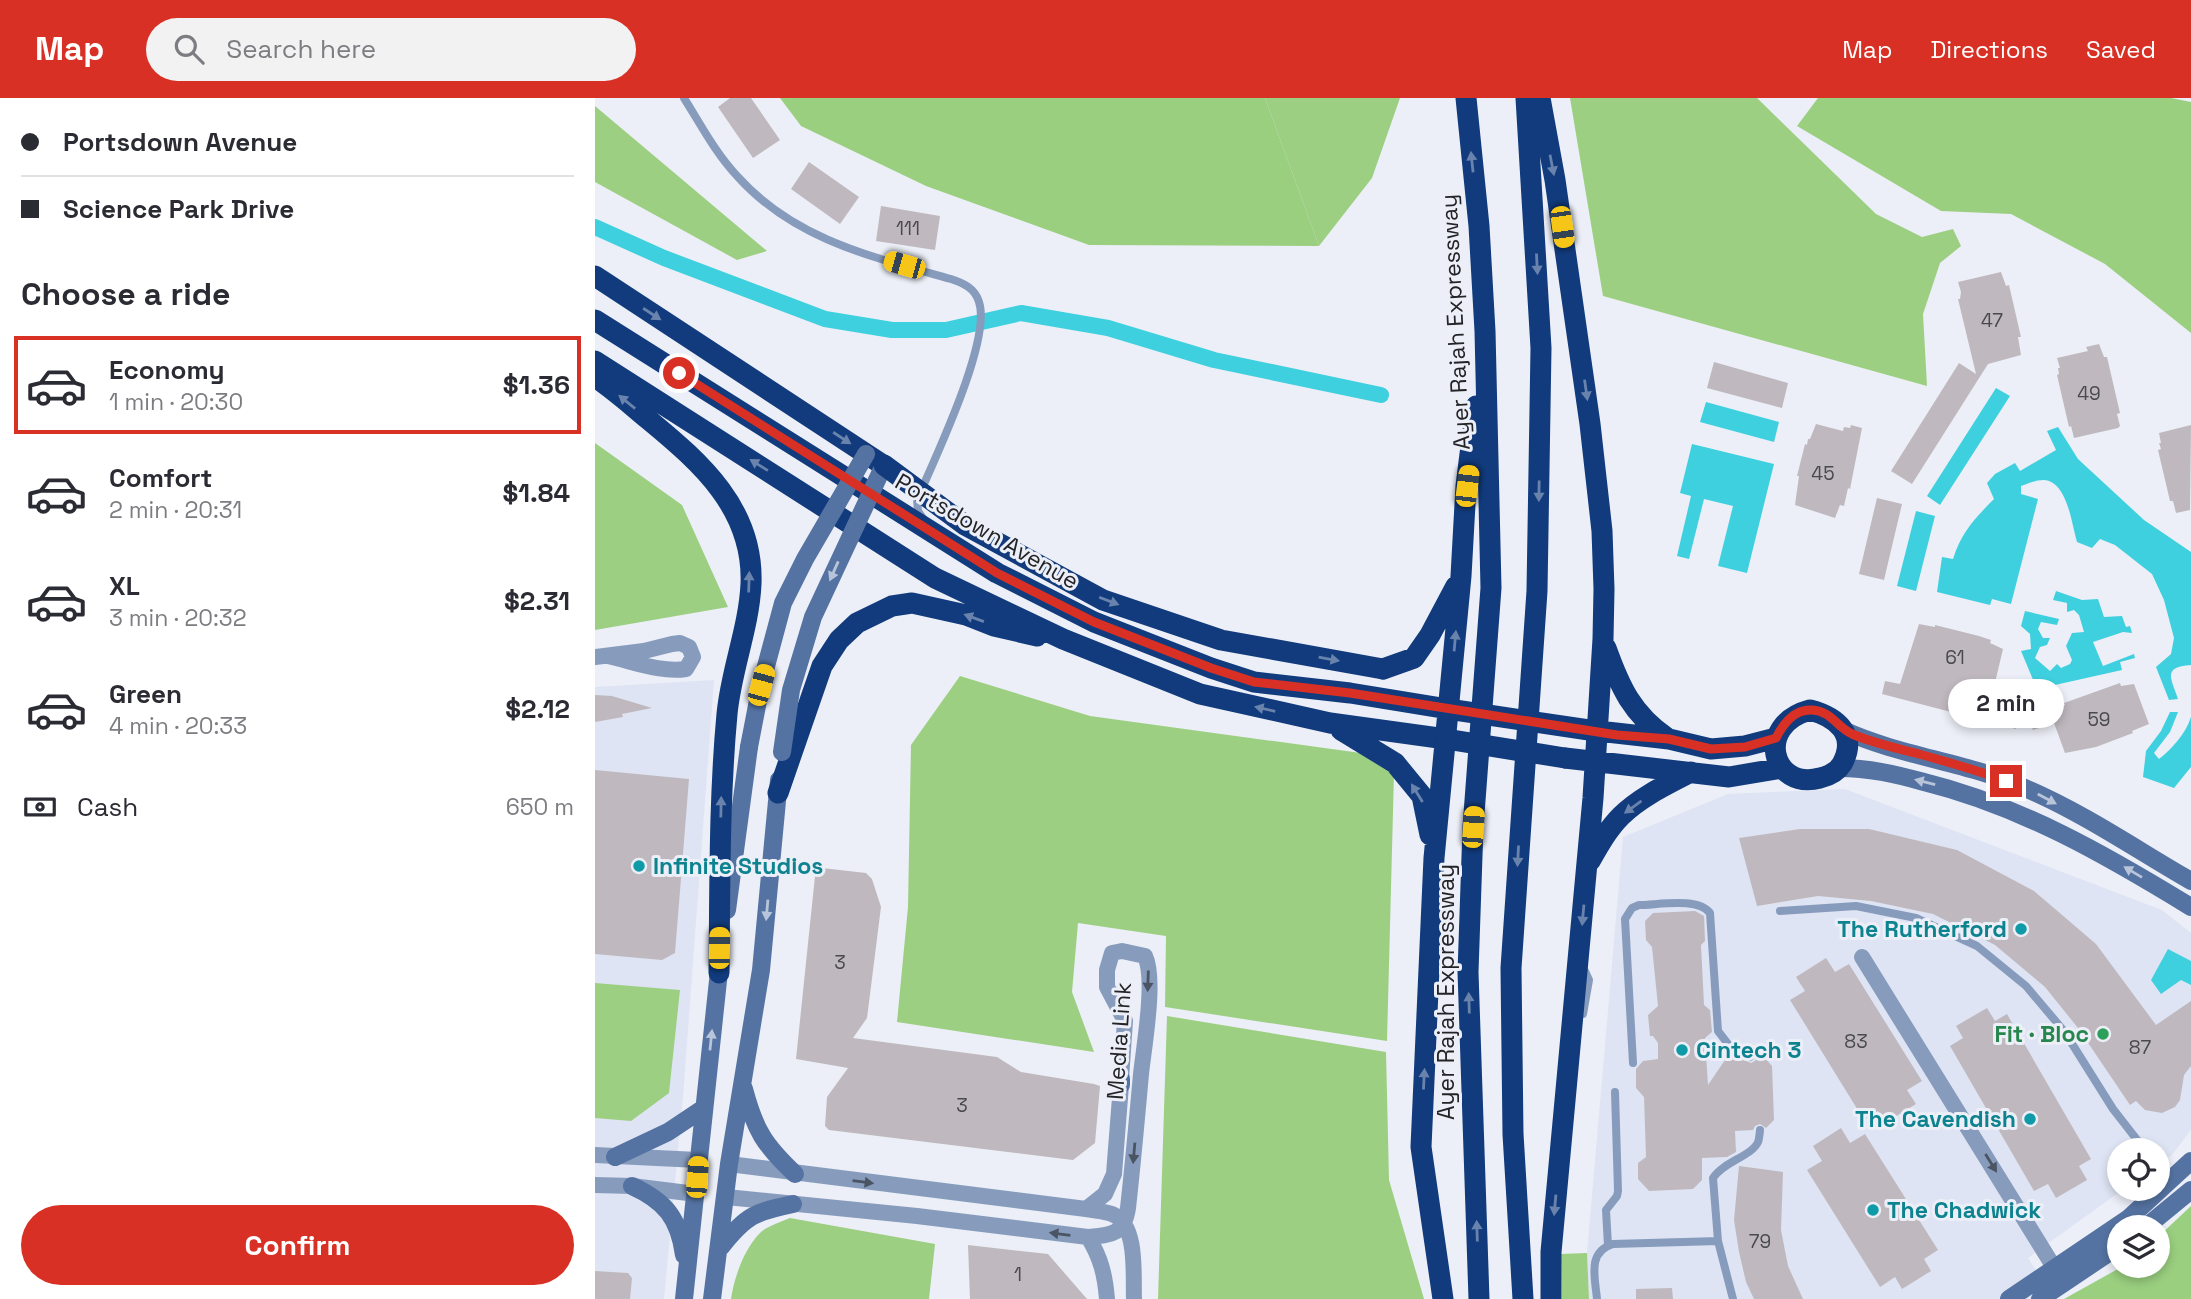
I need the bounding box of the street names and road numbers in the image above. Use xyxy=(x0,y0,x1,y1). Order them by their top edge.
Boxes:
street label: Ayer Rajah Expressway xyxy=(1433,193,1477,451)
street label: Portsdown Avenue xyxy=(890,466,1084,596)
street label: Ayer Rajah Expressway xyxy=(1431,864,1461,1120)
street label: Media Link xyxy=(1100,981,1138,1101)

